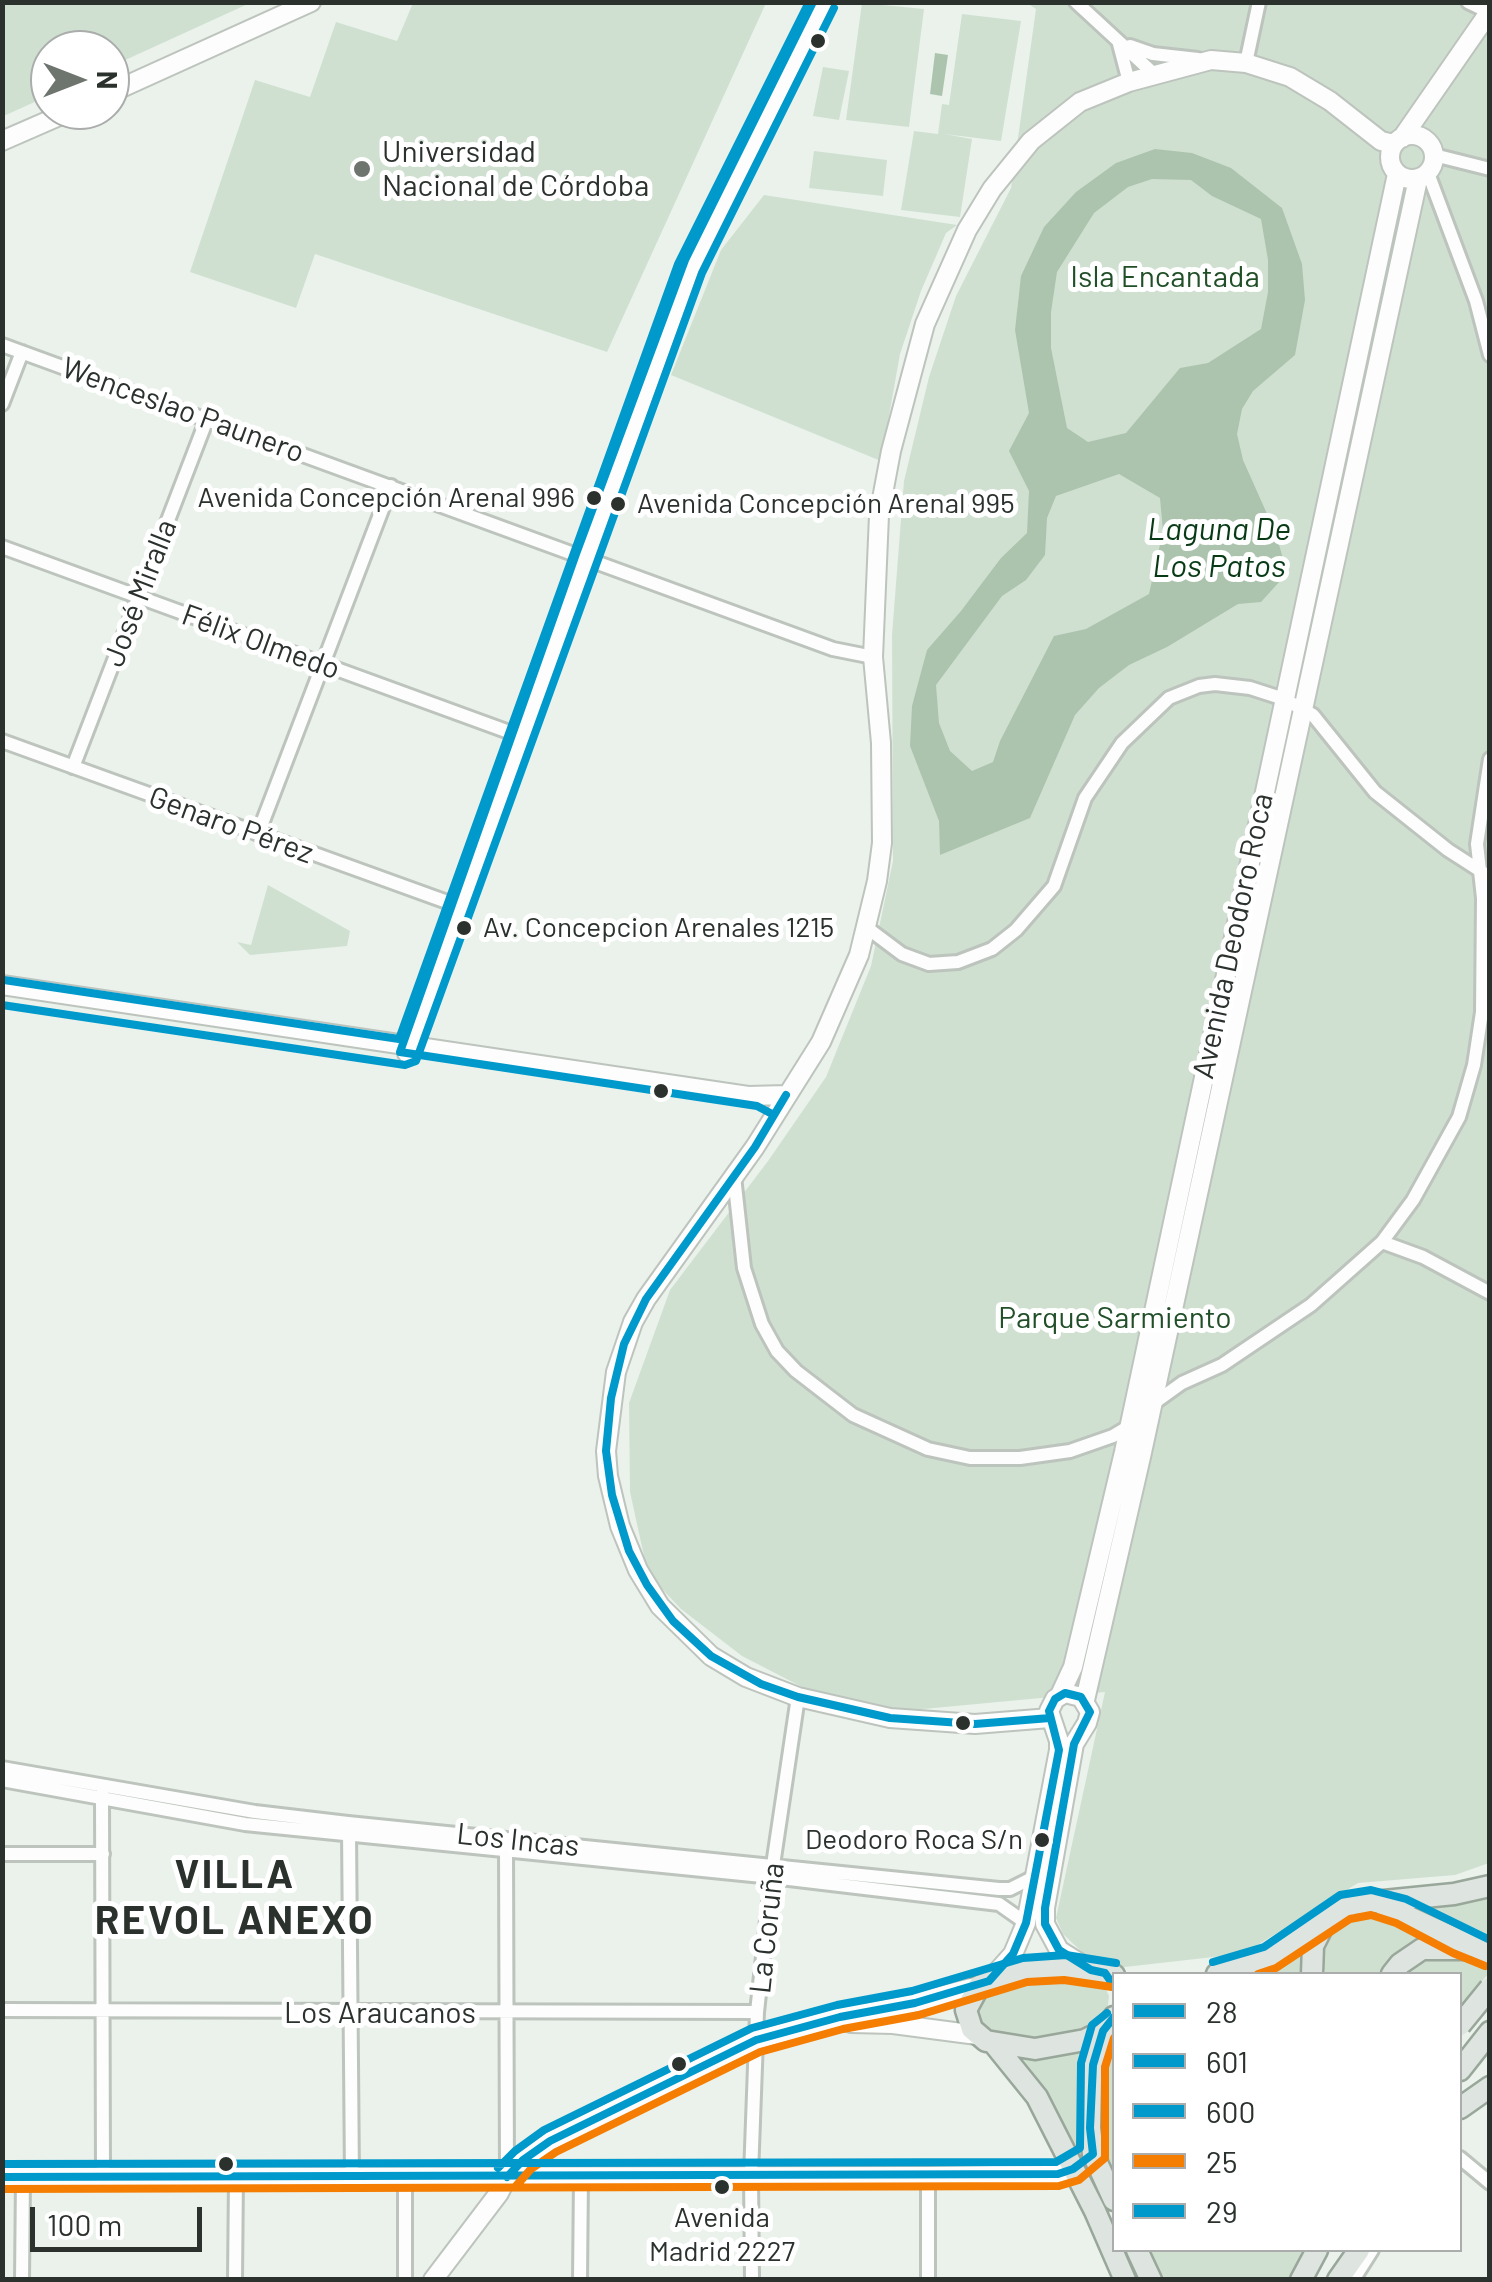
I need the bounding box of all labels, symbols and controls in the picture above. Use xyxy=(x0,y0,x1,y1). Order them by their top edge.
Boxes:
north arrow xyxy=(30,30,130,130)
unlabelled marker xyxy=(808,31,828,51)
text: N xyxy=(91,71,125,89)
place label: Universidad Nacional de Córdoba xyxy=(382,134,649,204)
marker: Universidad Nacional de Córdoba xyxy=(351,158,373,180)
park label: Isla Encantada xyxy=(1070,259,1260,295)
street label: Wenceslao Paunero xyxy=(57,349,309,471)
place label: Avenida Concepción Arenal 996 xyxy=(197,481,575,515)
place label: Avenida Concepción Arenal 995 xyxy=(637,487,1015,521)
marker: Avenida Concepción Arenal 996 xyxy=(584,488,604,508)
marker: Avenida Concepción Arenal 995 xyxy=(608,494,628,514)
water label: Laguna De Los Patos xyxy=(1147,510,1291,585)
street label: José Miralla xyxy=(96,514,184,672)
street label: Félix Olmedo xyxy=(177,597,345,687)
street label: Genaro Pérez xyxy=(144,779,318,871)
street label: Avenida Deodoro Roca xyxy=(1185,790,1281,1082)
place label: Av. Concepcion Arenales 1215 xyxy=(483,911,834,945)
marker: Av. Concepcion Arenales 1215 xyxy=(454,918,474,938)
unlabelled marker xyxy=(651,1081,671,1101)
park label: Parque Sarmiento xyxy=(998,1300,1232,1336)
unlabelled marker xyxy=(953,1713,973,1733)
street label: Los Incas xyxy=(455,1816,581,1864)
place label: Deodoro Roca S/n xyxy=(805,1823,1023,1857)
marker: Deodoro Roca S/n xyxy=(1032,1830,1052,1850)
district label: VILLA REVOL ANEXO xyxy=(95,1851,375,1945)
street label: La Coruña xyxy=(742,1861,792,1995)
legend xyxy=(1112,1972,1462,2252)
text: 28 xyxy=(1206,1993,1238,2029)
street label: Los Araucanos xyxy=(284,1995,476,2031)
text: 601 xyxy=(1206,2043,1248,2079)
unlabelled marker xyxy=(669,2054,689,2074)
text: 600 xyxy=(1206,2093,1255,2129)
text: 25 xyxy=(1206,2143,1238,2179)
unlabelled marker xyxy=(216,2154,236,2174)
marker: Avenida Madrid 2227 xyxy=(712,2177,732,2197)
scale bar xyxy=(35,2187,208,2249)
text: 29 xyxy=(1206,2193,1238,2229)
place label: Avenida Madrid 2227 xyxy=(649,2201,795,2267)
text: 100 m xyxy=(47,2206,122,2242)

